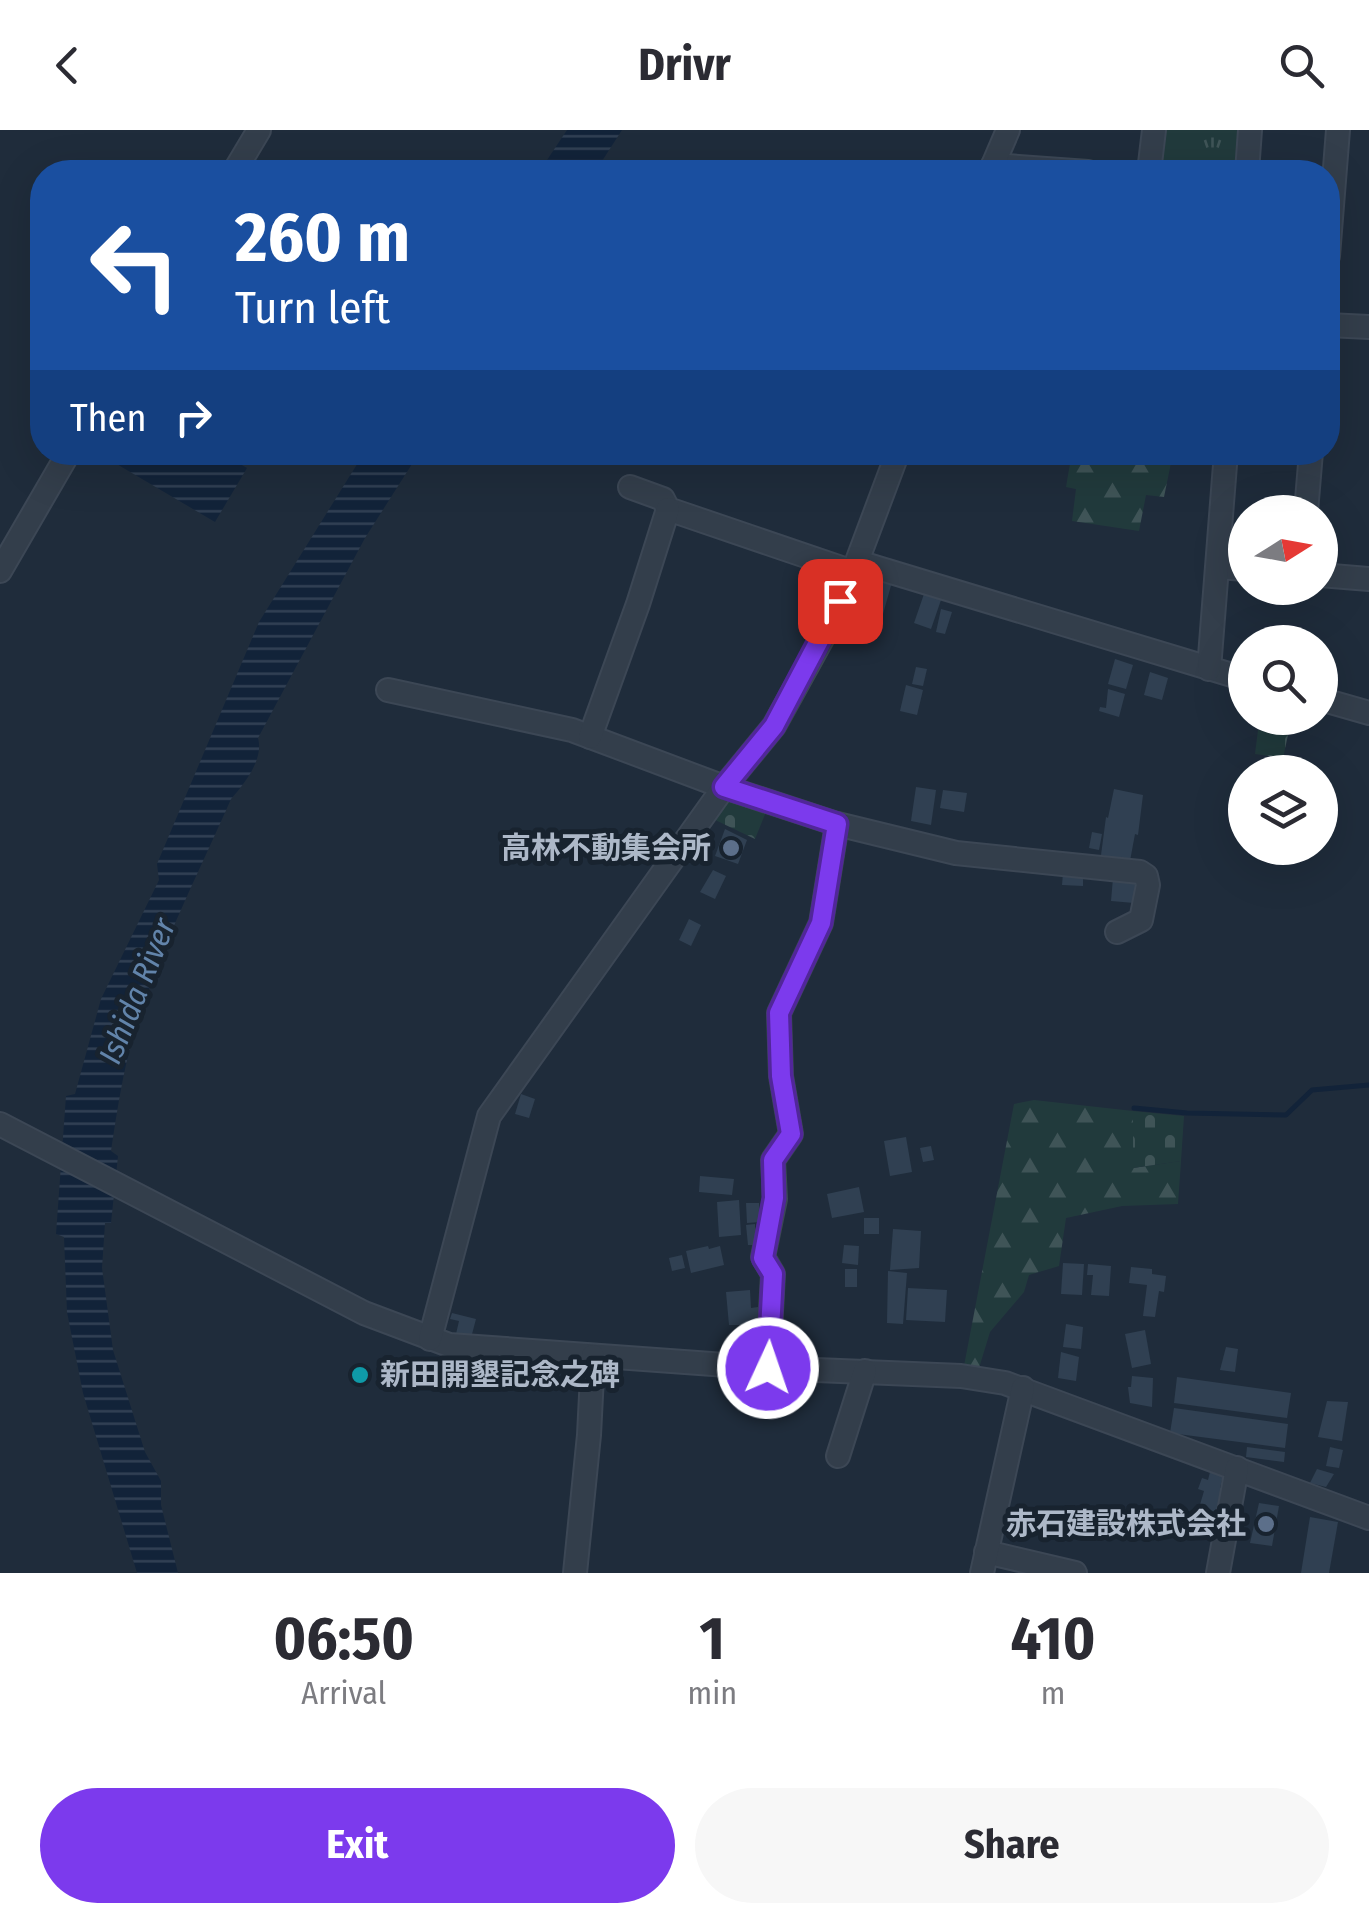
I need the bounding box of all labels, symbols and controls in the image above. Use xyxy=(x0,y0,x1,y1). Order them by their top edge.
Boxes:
icon: back xyxy=(40,38,95,93)
text: Drivr xyxy=(638,38,731,92)
icon: search xyxy=(1274,38,1329,93)
text: 260 m xyxy=(235,196,410,280)
icon: left xyxy=(70,200,200,330)
text: Turn left xyxy=(235,281,390,335)
icon: right xyxy=(166,390,221,445)
text: Then xyxy=(70,395,146,441)
north arrow xyxy=(1228,495,1338,605)
map controls xyxy=(1228,495,1338,865)
pin xyxy=(798,559,883,644)
icon: arrive xyxy=(813,574,868,629)
button: search xyxy=(1228,625,1338,735)
button: layers xyxy=(1228,755,1338,865)
place label: 高林不動集会所 xyxy=(501,830,711,866)
marker: 高林不動集会所 xyxy=(720,837,742,859)
water label: Ishida River xyxy=(91,912,184,1069)
position arrow xyxy=(716,1316,820,1420)
place label: 新田開墾記念之碑 xyxy=(380,1357,620,1393)
marker: 新田開墾記念之碑 xyxy=(349,1364,371,1386)
place label: 赤石建設株式会社 xyxy=(1006,1506,1246,1542)
marker: 赤石建設株式会社 xyxy=(1255,1513,1277,1535)
text: 06:50 xyxy=(273,1603,414,1675)
text: 1 xyxy=(700,1603,725,1675)
text: 410 xyxy=(1011,1603,1096,1675)
text: Arrival xyxy=(301,1674,386,1712)
text: min xyxy=(688,1674,737,1712)
text: m xyxy=(1041,1674,1065,1712)
button: Exit xyxy=(40,1788,675,1903)
button: Share xyxy=(695,1788,1329,1903)

